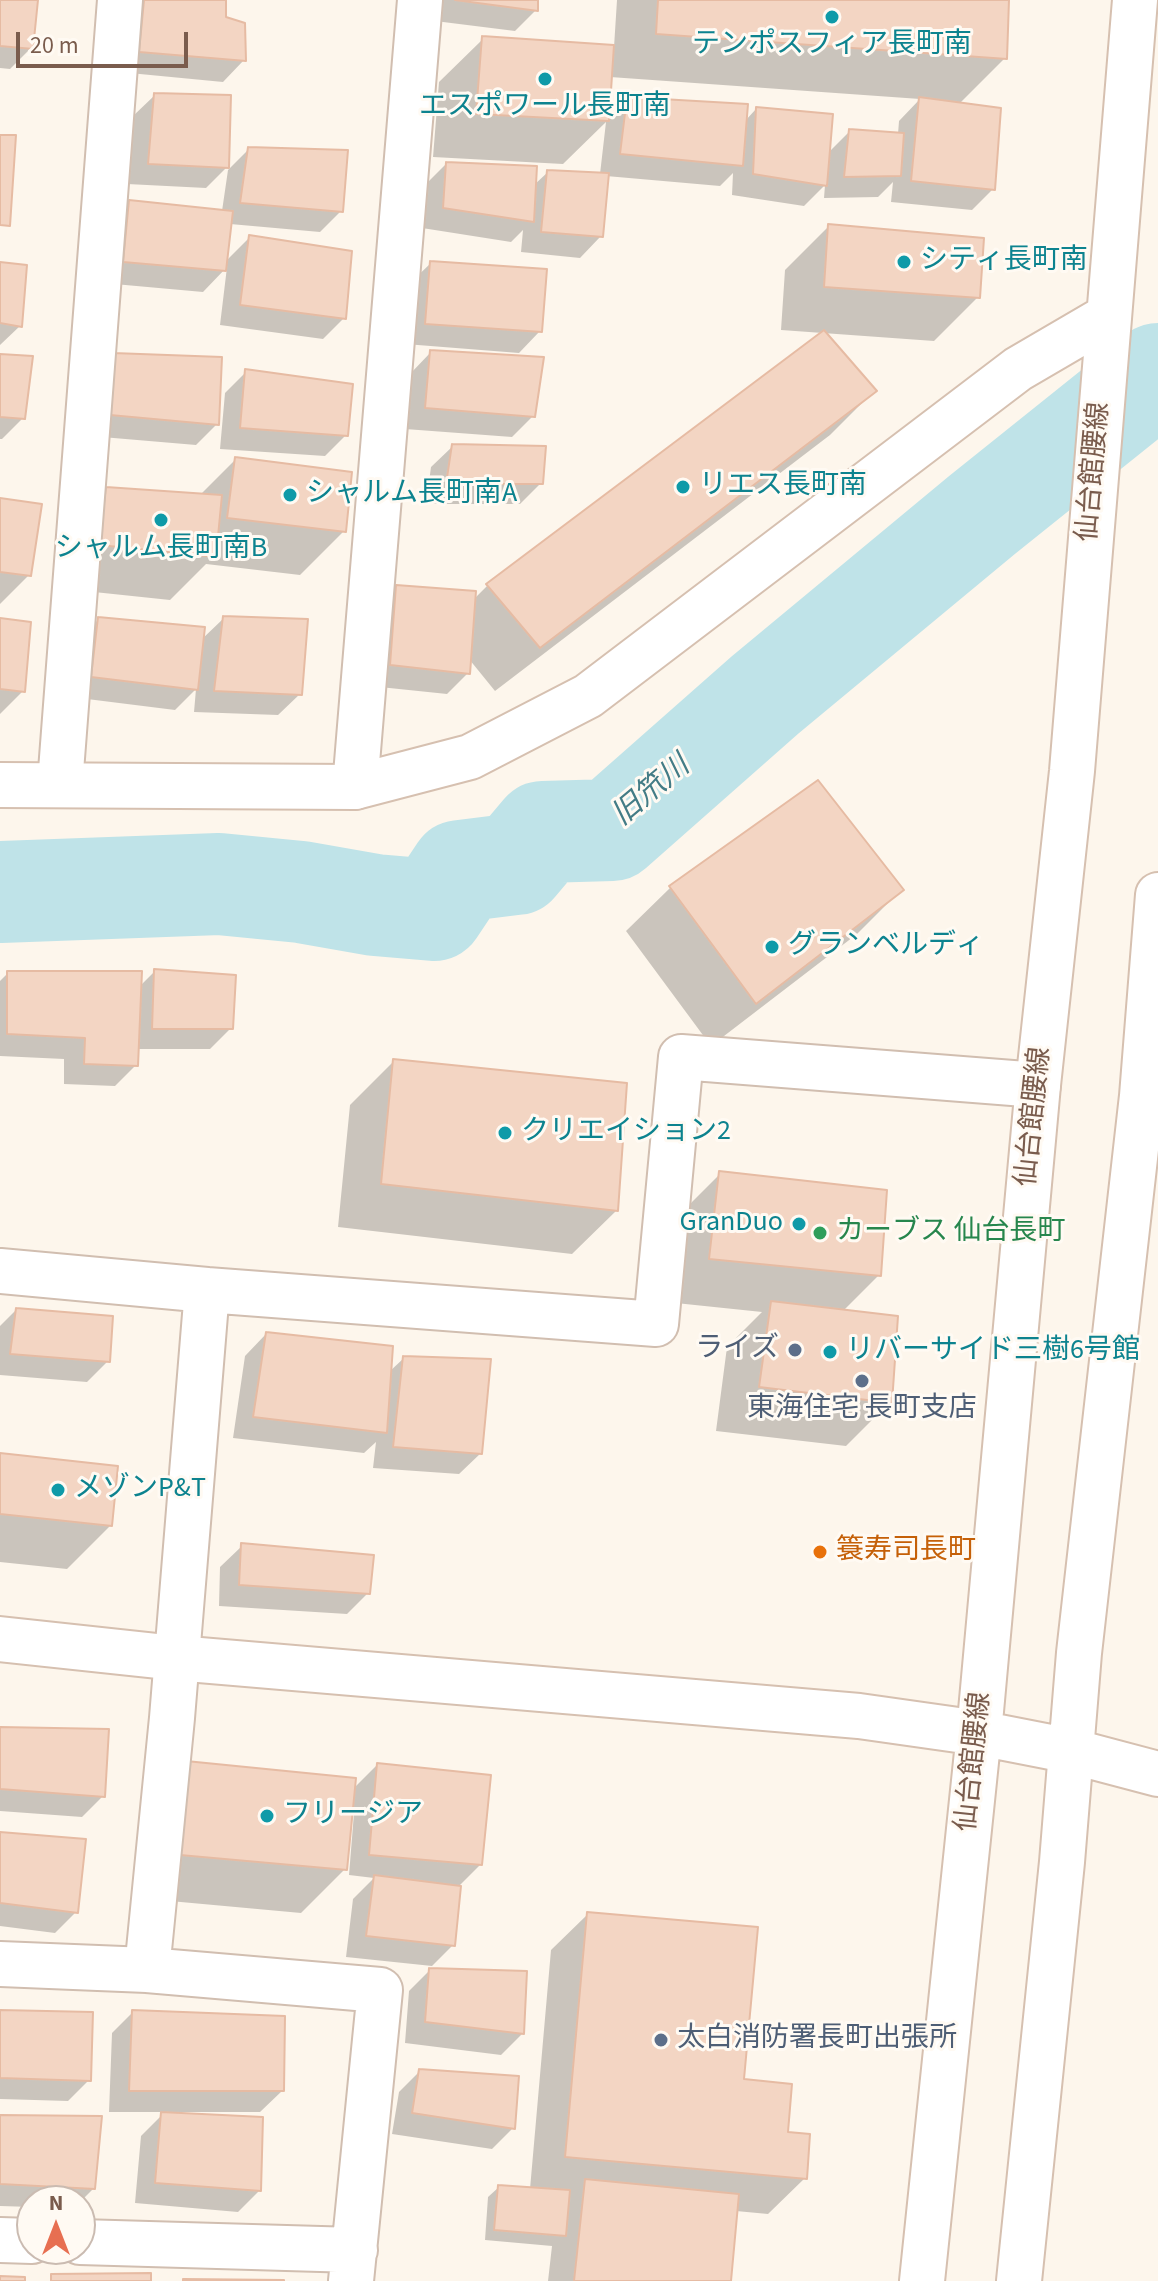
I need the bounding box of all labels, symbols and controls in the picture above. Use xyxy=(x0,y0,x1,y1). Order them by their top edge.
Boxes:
marker: テンポスフィア長町南 xyxy=(823,8,841,26)
scale bar xyxy=(20,16,192,66)
text: 20 m xyxy=(30,28,79,63)
place label: テンポスフィア長町南 xyxy=(692,29,972,63)
marker: エスポワール長町南 xyxy=(536,70,554,88)
place label: エスポワール長町南 xyxy=(419,91,671,125)
place label: シティ長町南 xyxy=(920,245,1088,279)
marker: シティ長町南 xyxy=(895,253,913,271)
street label: 仙台館腰線 xyxy=(1072,401,1118,543)
place label: リエス長町南 xyxy=(699,470,867,504)
place label: シャルム長町南A xyxy=(306,478,517,512)
marker: リエス長町南 xyxy=(674,478,692,496)
marker: シャルム長町南A xyxy=(281,486,299,504)
marker: シャルム長町南B xyxy=(152,511,170,529)
place label: シャルム長町南B xyxy=(55,533,267,567)
water label: 旧笊川 xyxy=(606,749,698,835)
place label: グランベルディ xyxy=(788,930,984,964)
marker: グランベルディ xyxy=(763,938,781,956)
street label: 仙台館腰線 xyxy=(1011,1046,1059,1188)
place label: クリエイション2 xyxy=(521,1116,731,1150)
marker: クリエイション2 xyxy=(496,1124,514,1142)
place label: GranDuo xyxy=(680,1207,783,1241)
marker: GranDuo xyxy=(790,1215,808,1233)
place label: カーブス 仙台長町 xyxy=(836,1216,1066,1250)
marker: カーブス 仙台長町 xyxy=(811,1224,829,1242)
place label: ライズ xyxy=(695,1333,779,1367)
place label: リバーサイド三樹6号館 xyxy=(846,1335,1140,1369)
marker: ライズ xyxy=(786,1341,804,1359)
marker: リバーサイド三樹6号館 xyxy=(821,1343,839,1361)
marker: 東海住宅 長町支店 xyxy=(853,1372,871,1390)
place label: 東海住宅 長町支店 xyxy=(747,1393,977,1427)
place label: メゾンP&T xyxy=(74,1473,206,1507)
marker: メゾンP&T xyxy=(49,1481,67,1499)
place label: 簑寿司長町 xyxy=(836,1535,976,1569)
marker: 簑寿司長町 xyxy=(811,1543,829,1561)
street label: 仙台館腰線 xyxy=(951,1691,999,1833)
place label: フリージア xyxy=(283,1799,423,1833)
marker: フリージア xyxy=(258,1807,276,1825)
place label: 太白消防署長町出張所 xyxy=(677,2023,957,2057)
marker: 太白消防署長町出張所 xyxy=(652,2031,670,2049)
north arrow xyxy=(16,2185,96,2265)
text: N xyxy=(49,2187,63,2219)

